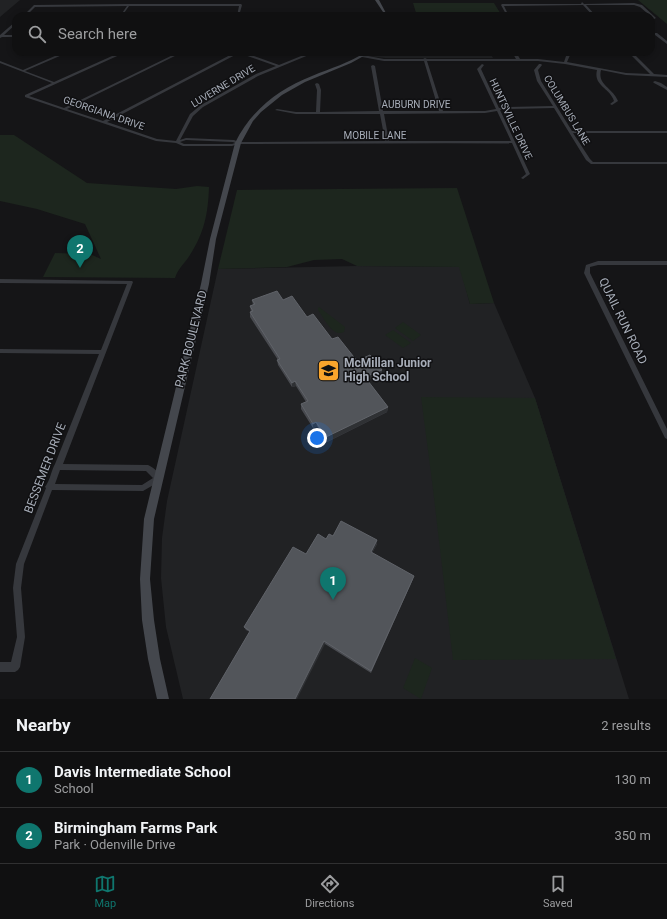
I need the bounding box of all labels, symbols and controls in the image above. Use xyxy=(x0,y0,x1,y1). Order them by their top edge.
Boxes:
search box xyxy=(12,12,655,56)
icon: search xyxy=(26,23,48,45)
text: Search here xyxy=(58,25,137,43)
street label: LUVERNE DRIVE xyxy=(189,62,257,109)
street label: COLUMBUS LANE xyxy=(542,73,592,147)
street label: HUNTSVILLE DRIVE xyxy=(487,77,535,161)
street label: GEORGIANA DRIVE xyxy=(62,94,146,132)
street label: AUBURN DRIVE xyxy=(382,99,451,110)
street label: MOBILE LANE xyxy=(344,130,407,141)
pin: 2 xyxy=(67,235,93,268)
street label: QUAIL RUN ROAD xyxy=(596,276,650,367)
street label: PARK BOULEVARD xyxy=(172,289,210,389)
place label: McMillan Junior High School xyxy=(344,356,432,384)
school or university icon: McMillan Junior High School xyxy=(316,357,342,383)
street label: BESSEMER DRIVE xyxy=(21,420,69,515)
your location xyxy=(307,428,327,448)
pin: 1 xyxy=(320,567,346,600)
text: Nearby xyxy=(16,715,71,735)
text: 2 results xyxy=(601,718,651,733)
text: Davis Intermediate School xyxy=(54,763,231,781)
text: 1 xyxy=(25,772,33,787)
text: 130 m xyxy=(614,772,651,787)
text: School xyxy=(54,781,94,796)
text: Birmingham Farms Park xyxy=(54,819,217,837)
text: 2 xyxy=(25,828,33,843)
text: 350 m xyxy=(614,828,651,843)
text: Park · Odenville Drive xyxy=(54,837,176,852)
tab: Map xyxy=(94,873,116,910)
tab: Directions xyxy=(305,873,354,910)
tab: Saved xyxy=(543,873,573,910)

